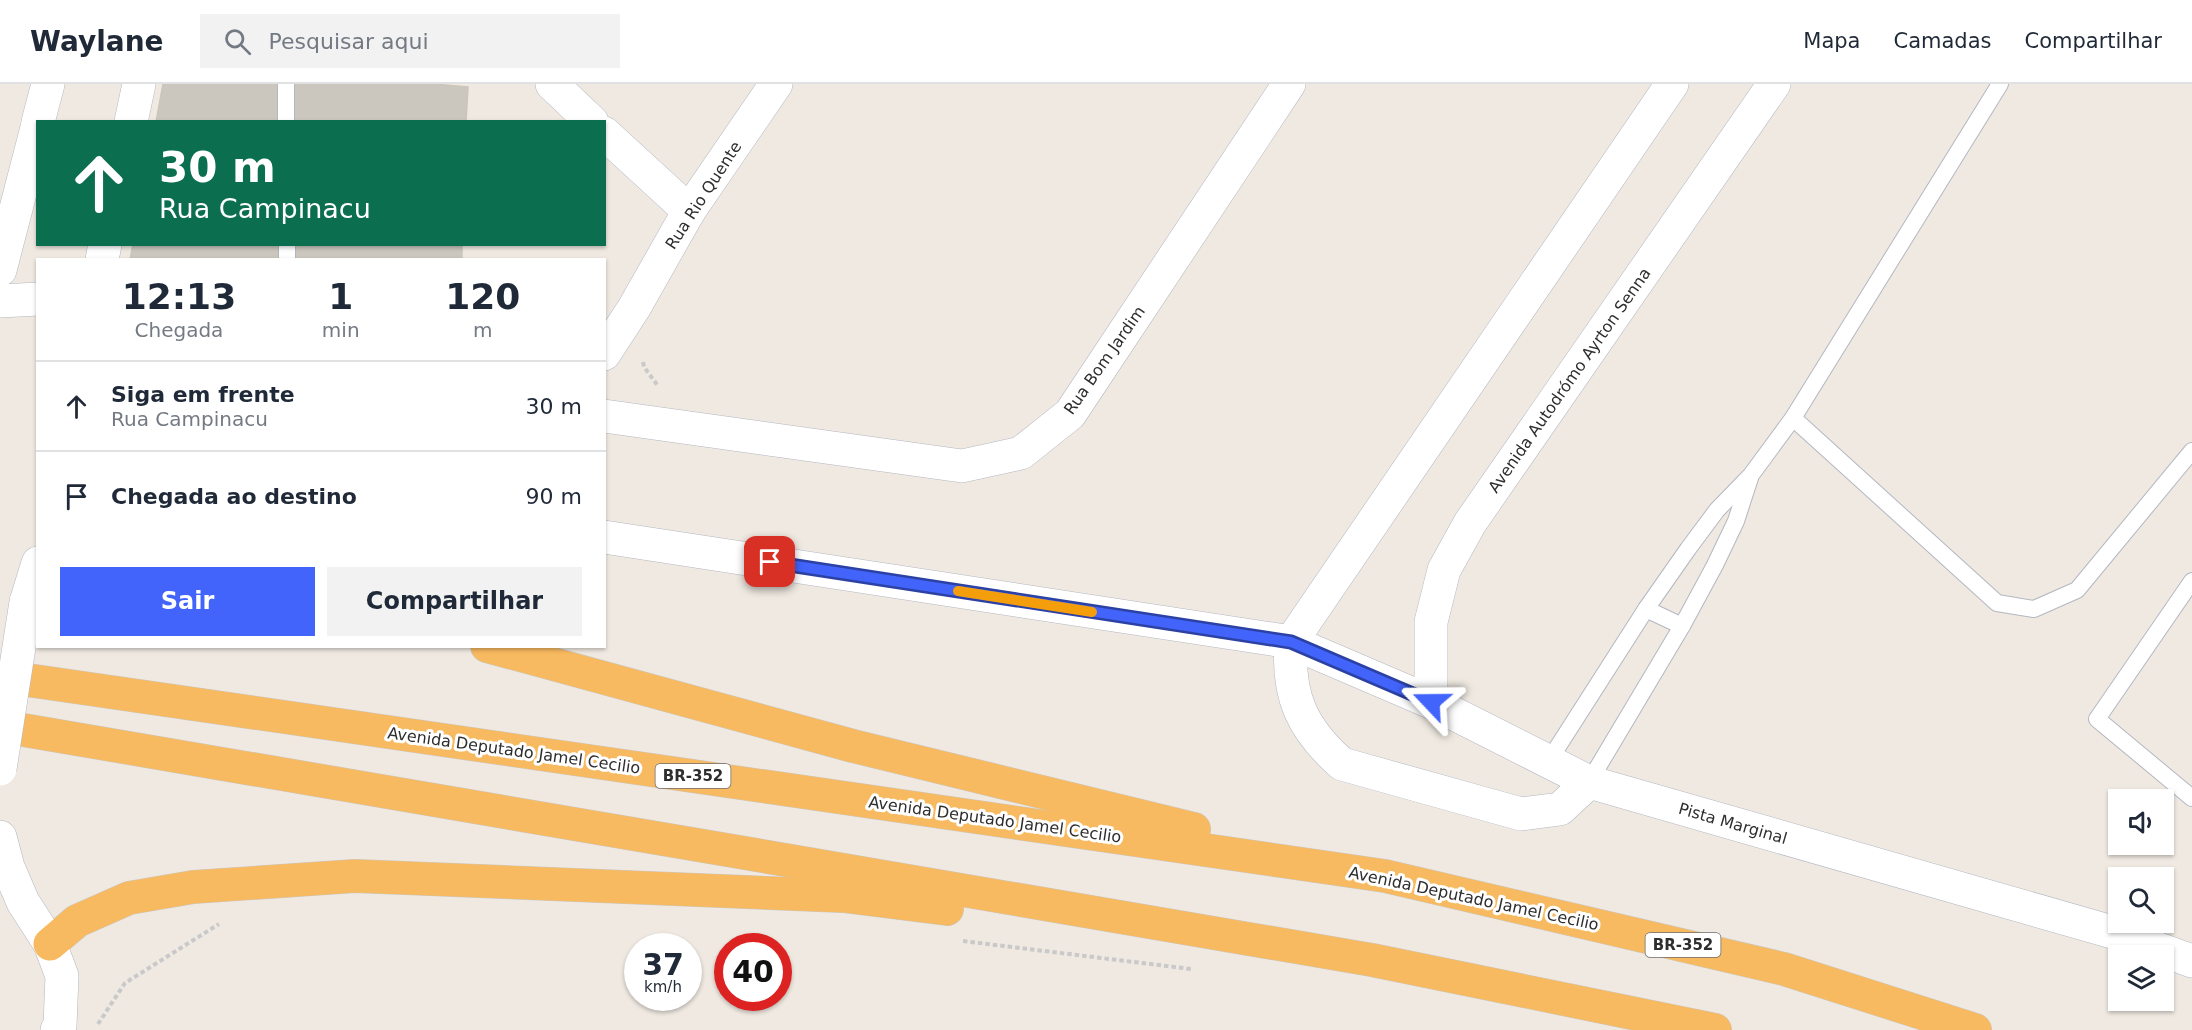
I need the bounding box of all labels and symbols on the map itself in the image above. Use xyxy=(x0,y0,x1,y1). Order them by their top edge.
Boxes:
street label: Rua Rio Quente xyxy=(661,138,745,253)
street label: Avenida Autodrómo Ayrton Senna xyxy=(1484,264,1655,496)
street label: Rua Bom Jardim xyxy=(1060,302,1149,418)
pin xyxy=(744,536,795,587)
position arrow xyxy=(1399,670,1463,734)
street label: Avenida Deputado Jamel Cecilio xyxy=(386,723,641,778)
road number: BR-352 xyxy=(656,764,730,788)
street label: Avenida Deputado Jamel Cecilio xyxy=(867,792,1122,847)
street label: Pista Marginal xyxy=(1676,799,1789,848)
street label: Avenida Deputado Jamel Cecilio xyxy=(1347,863,1601,934)
speed limit sign: 40 xyxy=(714,933,792,1011)
road number: BR-352 xyxy=(1646,933,1720,957)

